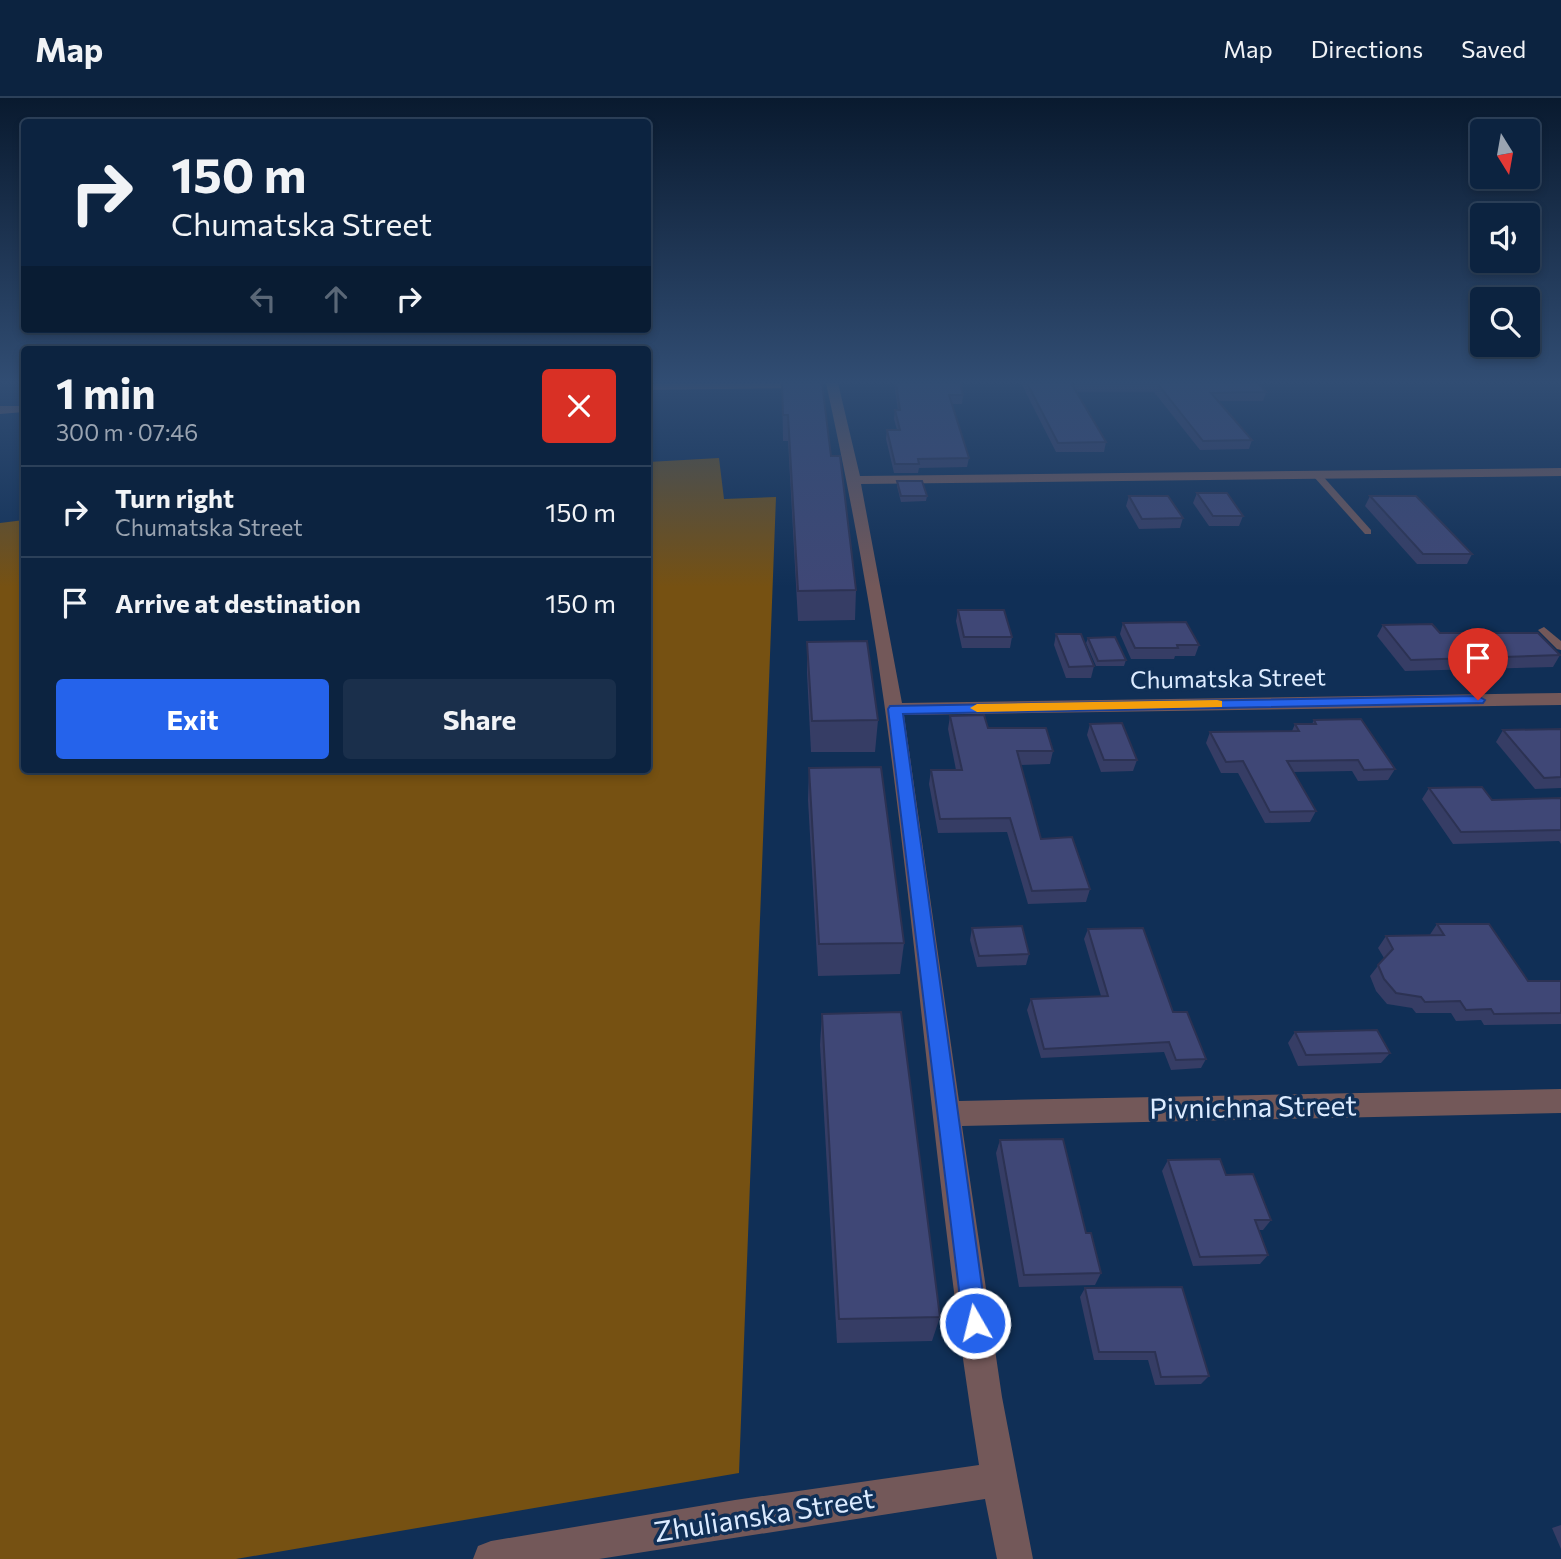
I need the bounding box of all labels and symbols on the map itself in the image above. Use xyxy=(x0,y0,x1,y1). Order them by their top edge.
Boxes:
north arrow xyxy=(1470,119,1540,189)
pin xyxy=(1448,628,1508,700)
street label: Chumatska Street xyxy=(1130,661,1326,694)
street label: Pivnichna Street xyxy=(1149,1087,1357,1125)
position arrow xyxy=(938,1286,1012,1360)
street label: Zhulianska Street xyxy=(651,1480,876,1548)

